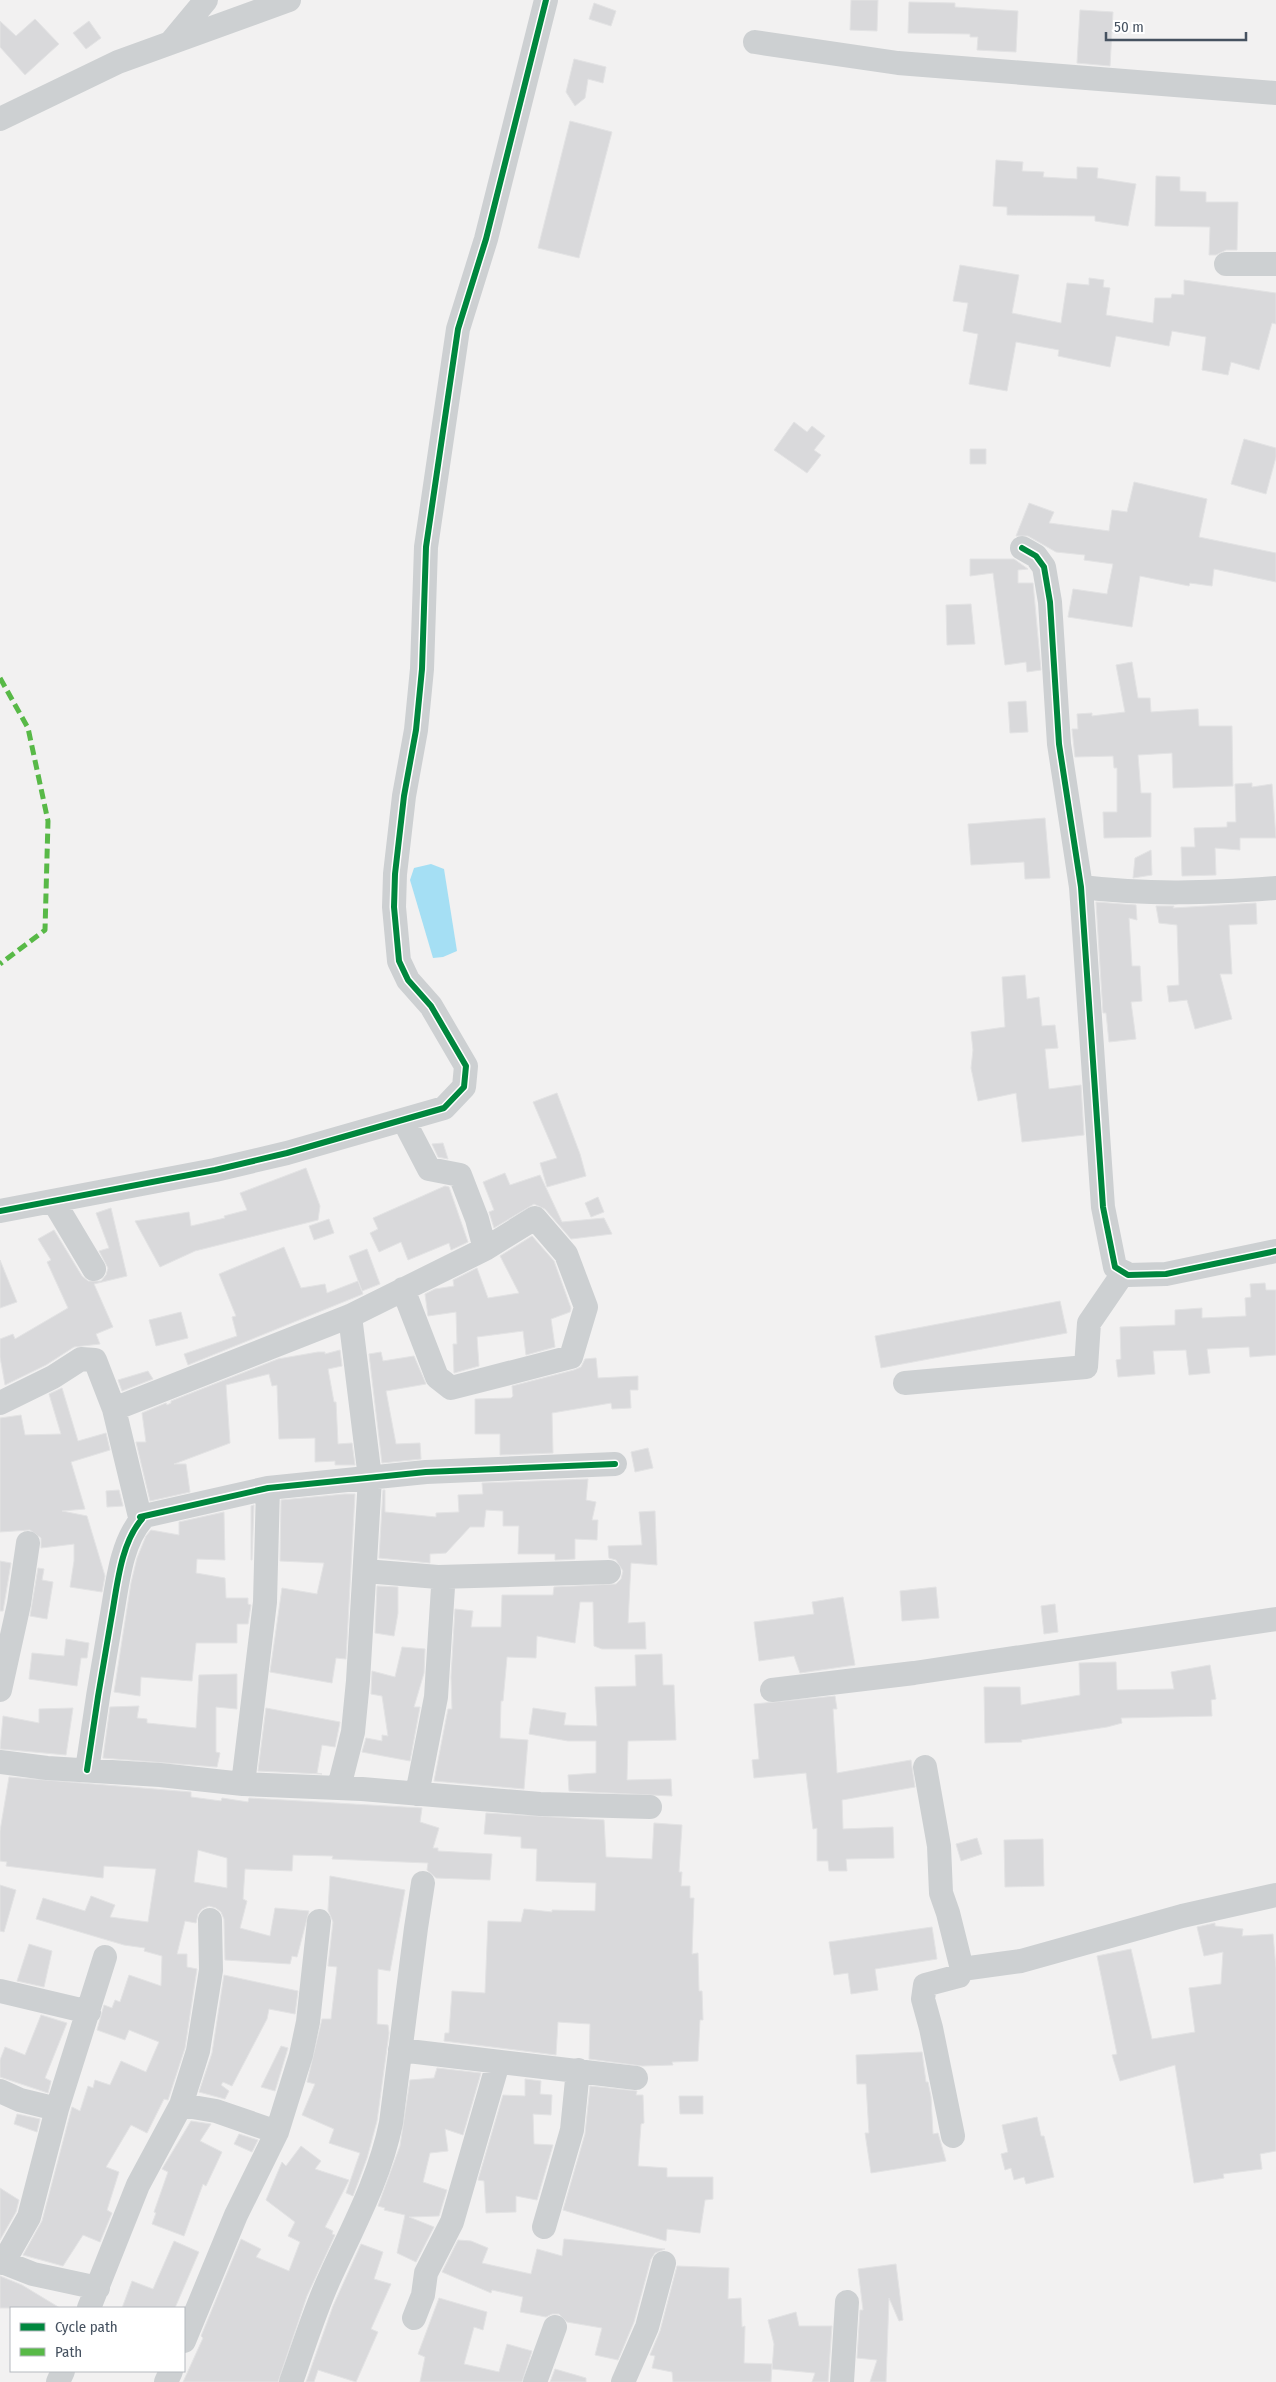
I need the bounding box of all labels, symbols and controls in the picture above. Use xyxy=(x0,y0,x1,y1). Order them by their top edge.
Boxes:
scale bar xyxy=(1106,10,1246,42)
text: 50 m xyxy=(1114,18,1144,36)
legend xyxy=(10,2307,185,2372)
text: Cycle path xyxy=(55,2318,118,2336)
text: Path xyxy=(55,2343,82,2361)

